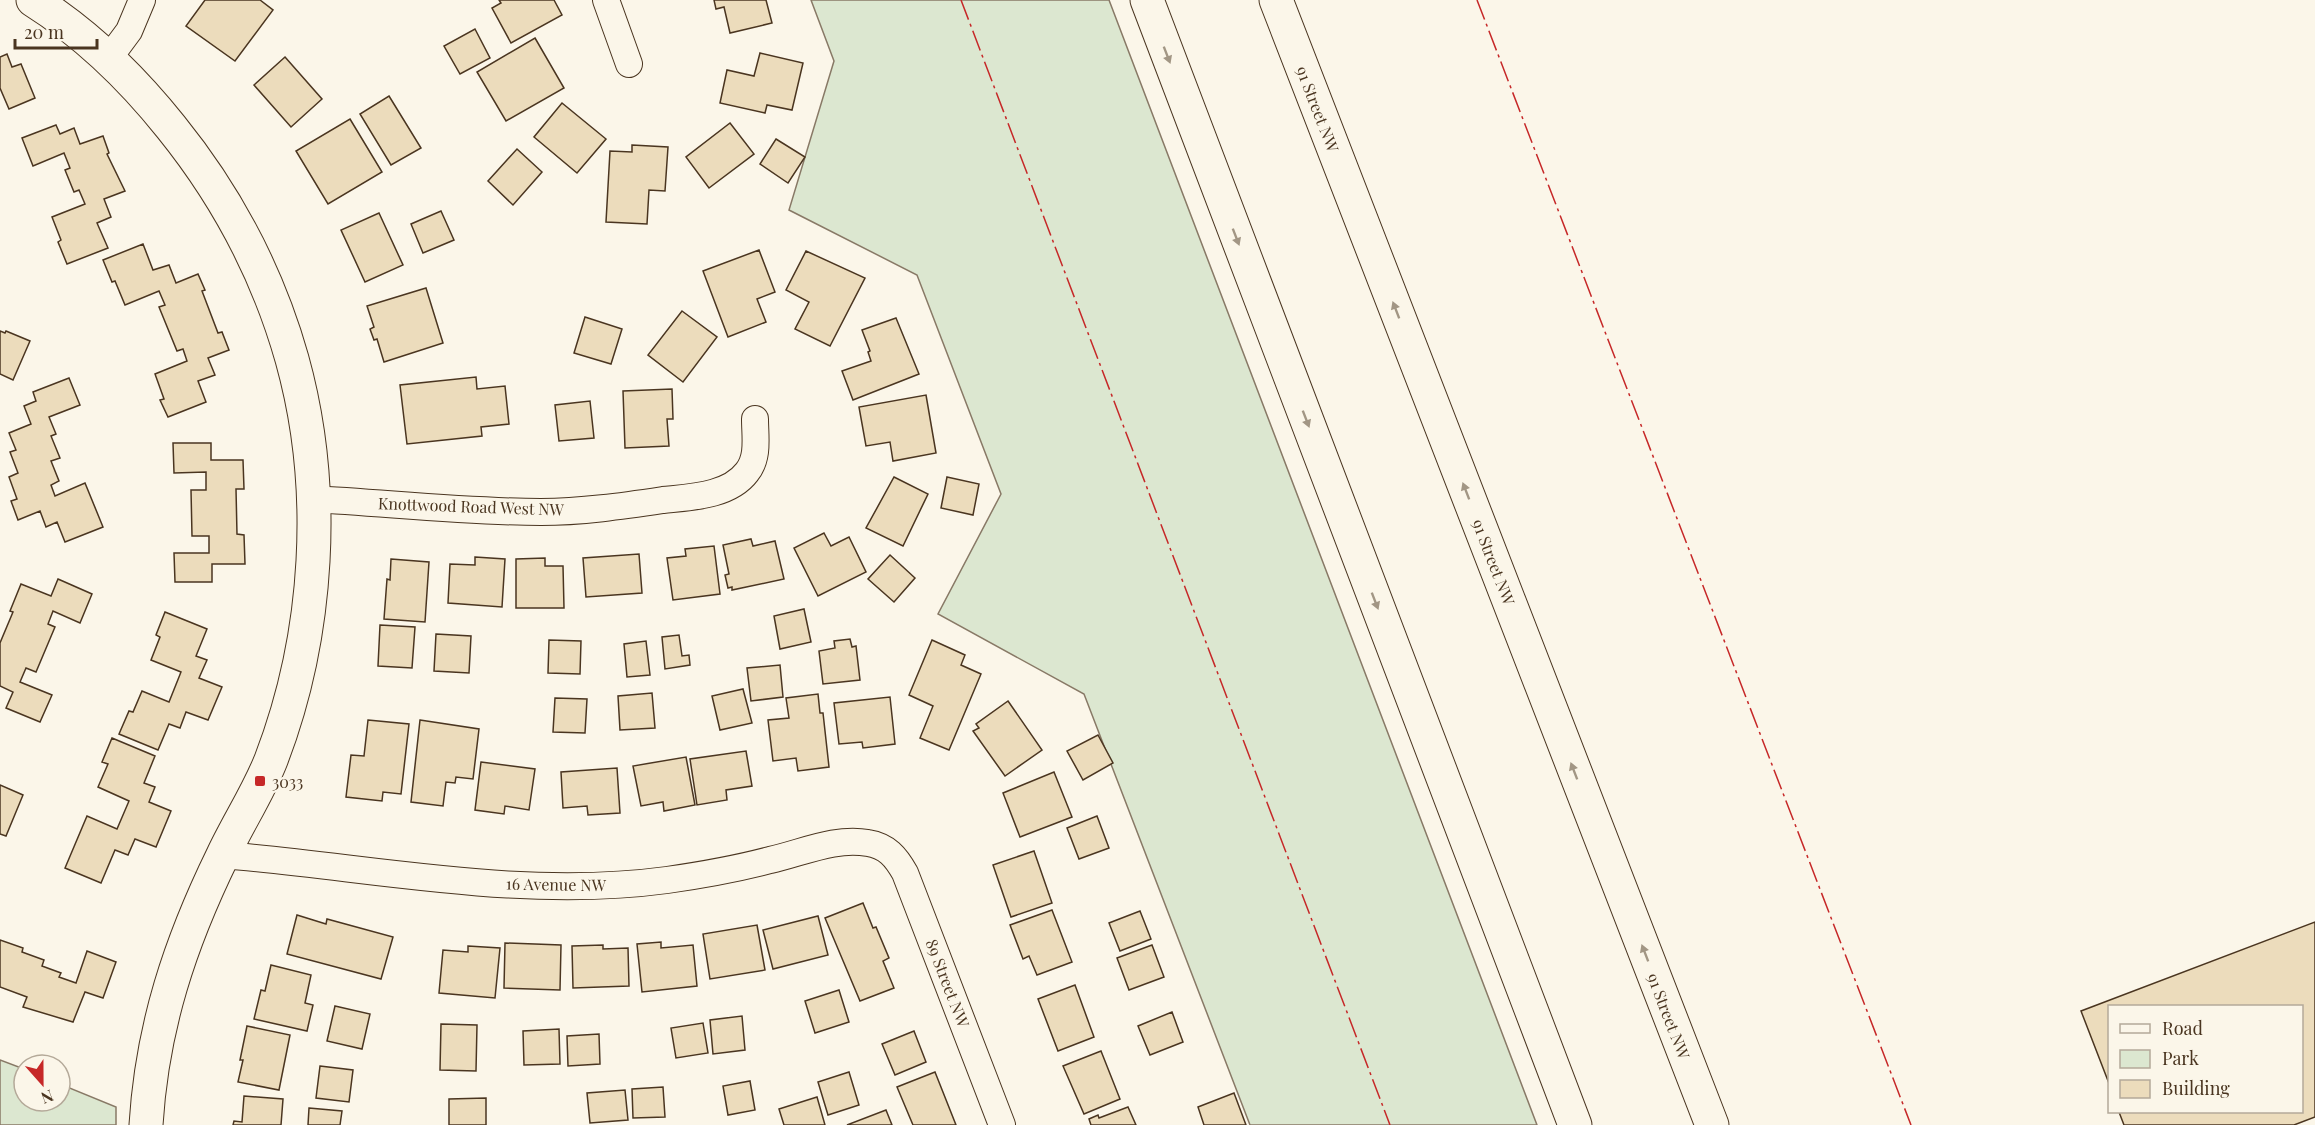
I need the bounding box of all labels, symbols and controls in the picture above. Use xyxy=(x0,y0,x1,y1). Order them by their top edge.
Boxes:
scale bar xyxy=(15,12,98,50)
text: 20 m xyxy=(24,20,64,44)
one-way arrow xyxy=(1163,46,1172,64)
street label: 91 Street NW xyxy=(1292,63,1344,155)
one-way arrow xyxy=(1232,228,1242,246)
one-way arrow xyxy=(1390,300,1400,318)
one-way arrow xyxy=(1302,410,1311,428)
one-way arrow xyxy=(1461,482,1471,500)
street label: Knottwood Road West NW xyxy=(378,492,565,520)
street label: 91 Street NW xyxy=(1468,516,1520,608)
one-way arrow xyxy=(1371,593,1381,611)
one-way arrow xyxy=(1569,762,1579,780)
place label: 3033 xyxy=(272,771,303,792)
marker: 3033 xyxy=(253,774,267,788)
street label: 16 Avenue NW xyxy=(506,873,607,895)
street label: 89 Street NW xyxy=(922,936,975,1031)
one-way arrow xyxy=(1640,944,1649,962)
street label: 91 Street NW xyxy=(1643,970,1695,1062)
legend xyxy=(2108,1005,2303,1113)
text: Road xyxy=(2162,1016,2203,1040)
text: Park xyxy=(2162,1046,2199,1070)
north arrow xyxy=(12,1053,72,1113)
text: Building xyxy=(2162,1076,2230,1100)
text: N xyxy=(38,1086,57,1110)

